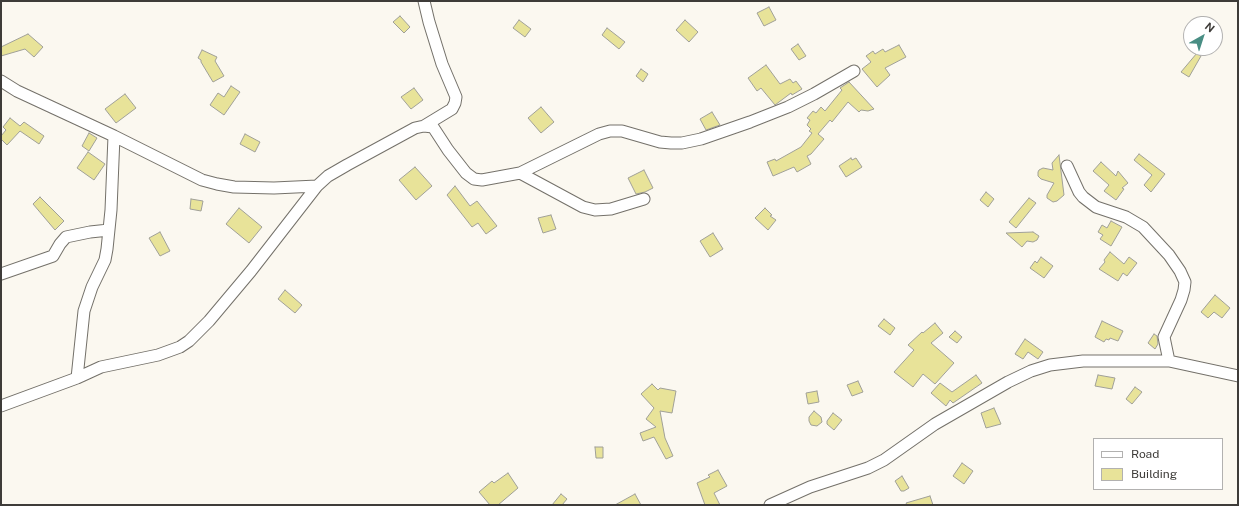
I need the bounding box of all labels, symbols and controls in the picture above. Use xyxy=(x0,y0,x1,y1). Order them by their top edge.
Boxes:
north arrow xyxy=(1183,16,1223,56)
text: N xyxy=(1203,20,1217,35)
legend xyxy=(1093,438,1223,490)
text: Road xyxy=(1131,447,1159,461)
text: Building xyxy=(1131,467,1177,481)

